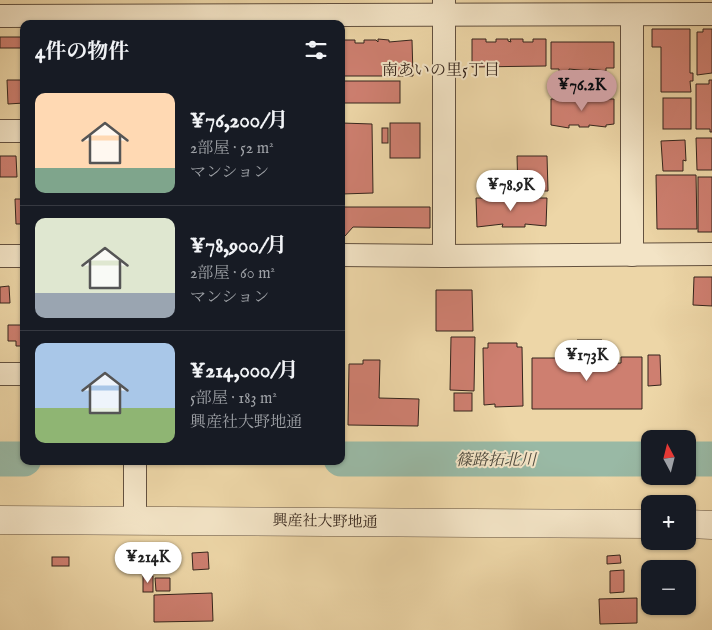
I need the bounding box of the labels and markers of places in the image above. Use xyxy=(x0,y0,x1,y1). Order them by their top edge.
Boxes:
pin: ¥76.2K xyxy=(541,70,623,112)
pin: ¥78.9K xyxy=(470,170,552,212)
pin: ¥173K xyxy=(552,340,622,382)
pin: ¥214K xyxy=(113,542,183,584)

